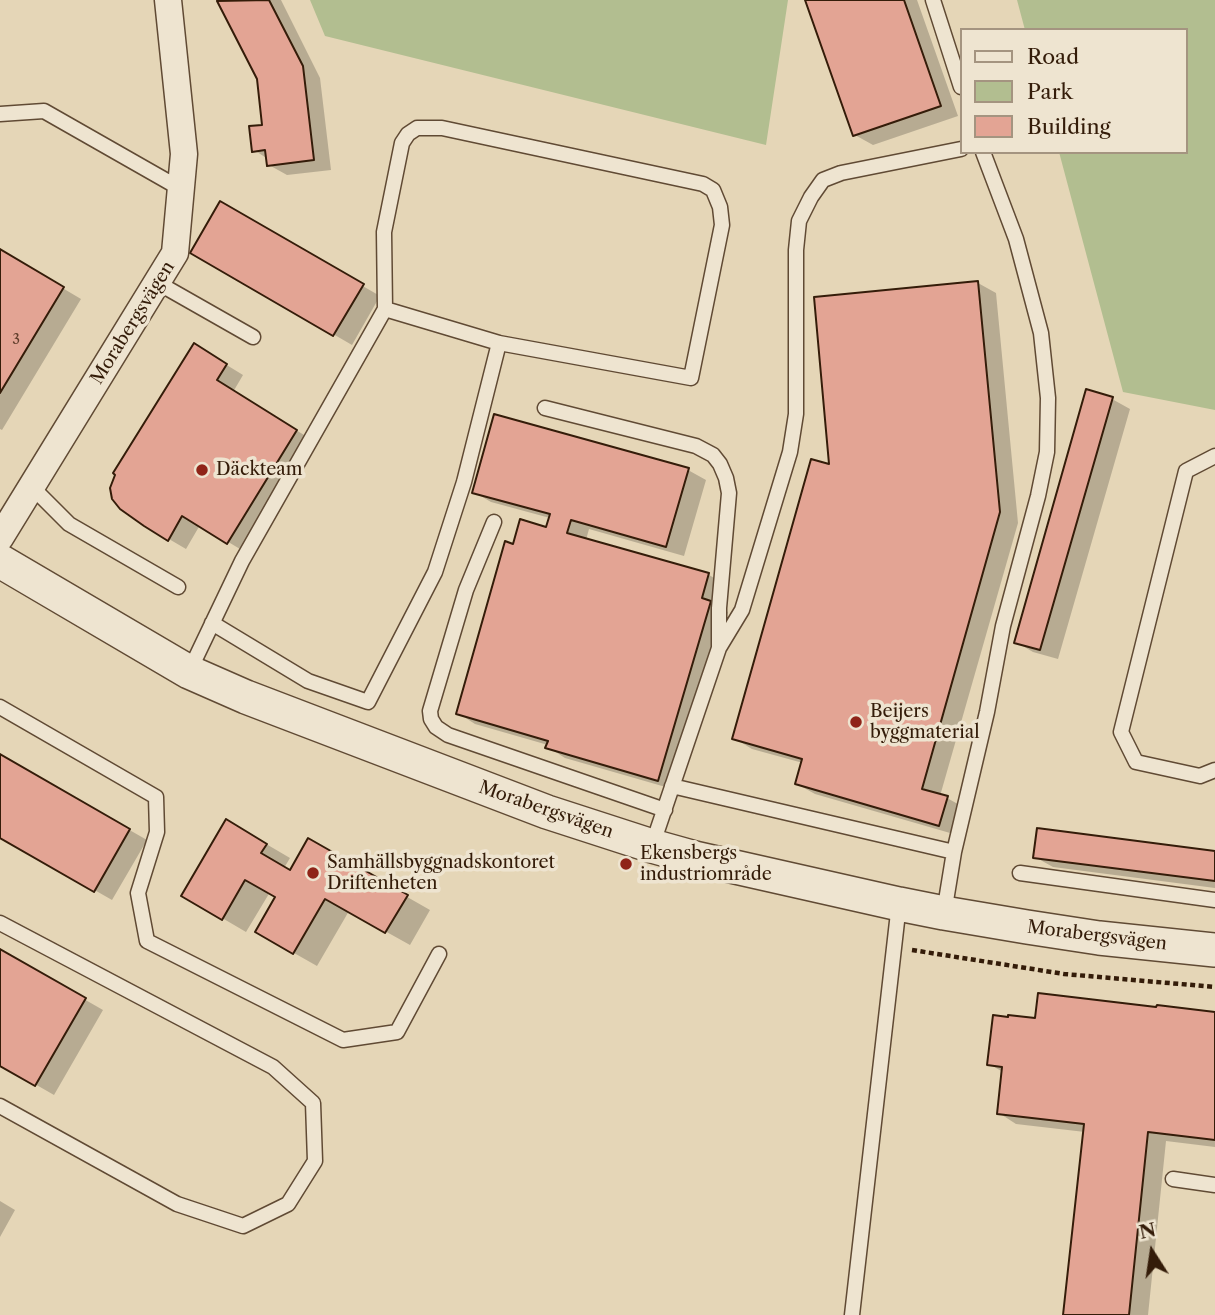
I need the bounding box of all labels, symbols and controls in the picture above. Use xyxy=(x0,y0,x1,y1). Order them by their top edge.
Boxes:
legend xyxy=(960,28,1187,154)
text: Road xyxy=(1027,44,1079,69)
text: Park xyxy=(1027,79,1073,104)
text: Building xyxy=(1027,114,1111,139)
street label: Morabergsvägen xyxy=(87,258,179,388)
house number: 3 xyxy=(12,332,20,348)
place label: Däckteam xyxy=(216,459,303,481)
marker: Däckteam xyxy=(194,462,210,478)
place label: Beijers byggmaterial xyxy=(870,701,980,744)
marker: Beijers byggmaterial xyxy=(848,714,864,730)
street label: Morabergsvägen xyxy=(476,777,616,843)
place label: Ekensbergs industriområde xyxy=(640,843,772,886)
place label: Samhällsbyggnadskontoret Driftenheten xyxy=(327,852,555,894)
marker: Ekensbergs industriområde xyxy=(618,856,634,872)
marker: Samhällsbyggnadskontoret Driftenheten xyxy=(305,865,321,881)
street label: Morabergsvägen xyxy=(1026,917,1168,955)
north arrow xyxy=(1117,1217,1187,1287)
text: N xyxy=(1137,1218,1158,1244)

